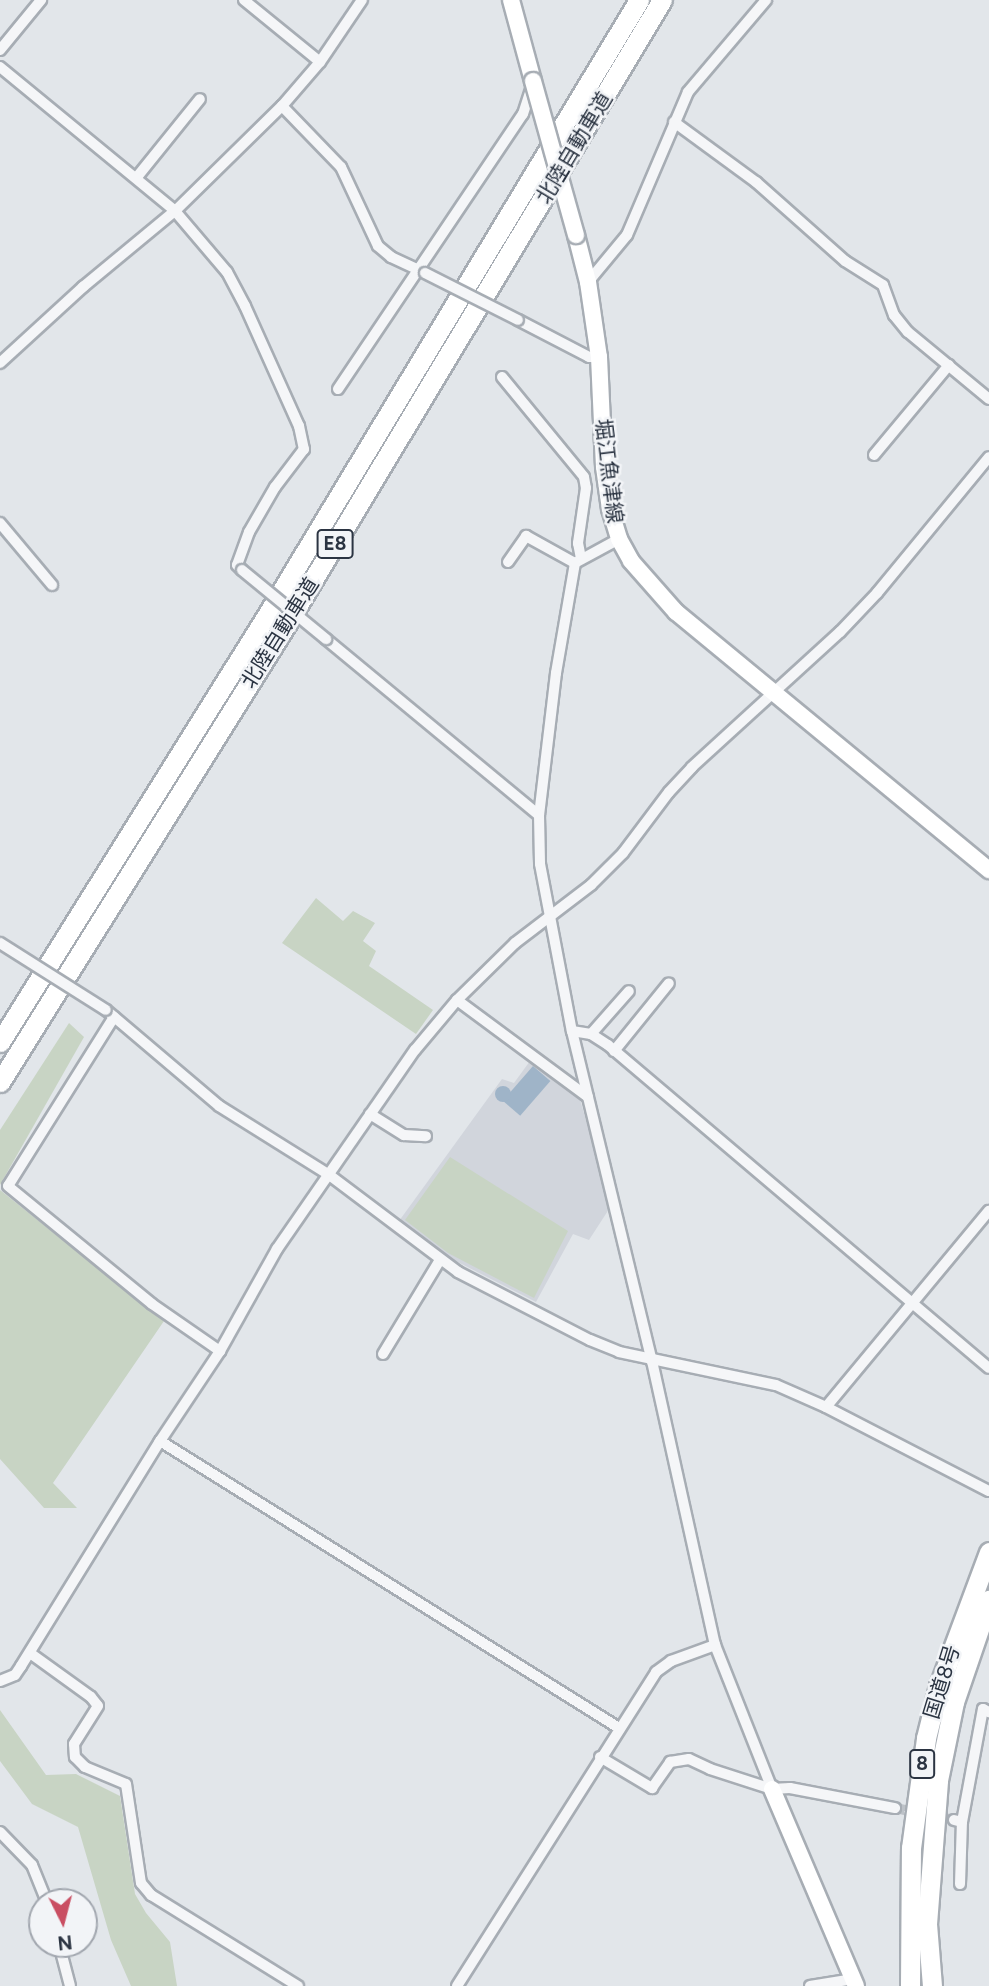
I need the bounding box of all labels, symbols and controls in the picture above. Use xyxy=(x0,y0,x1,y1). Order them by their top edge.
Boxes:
street label: 北陸自動車道 xyxy=(531,88,617,208)
street label: 堀江魚津線 xyxy=(590,417,628,525)
road number: E8 xyxy=(316,528,354,559)
street label: 北陸自動車道 xyxy=(236,573,324,693)
street label: 国道8号 xyxy=(919,1642,965,1722)
road number: 8 xyxy=(908,1748,936,1780)
north arrow xyxy=(28,1888,98,1958)
text: N xyxy=(57,1930,74,1955)

